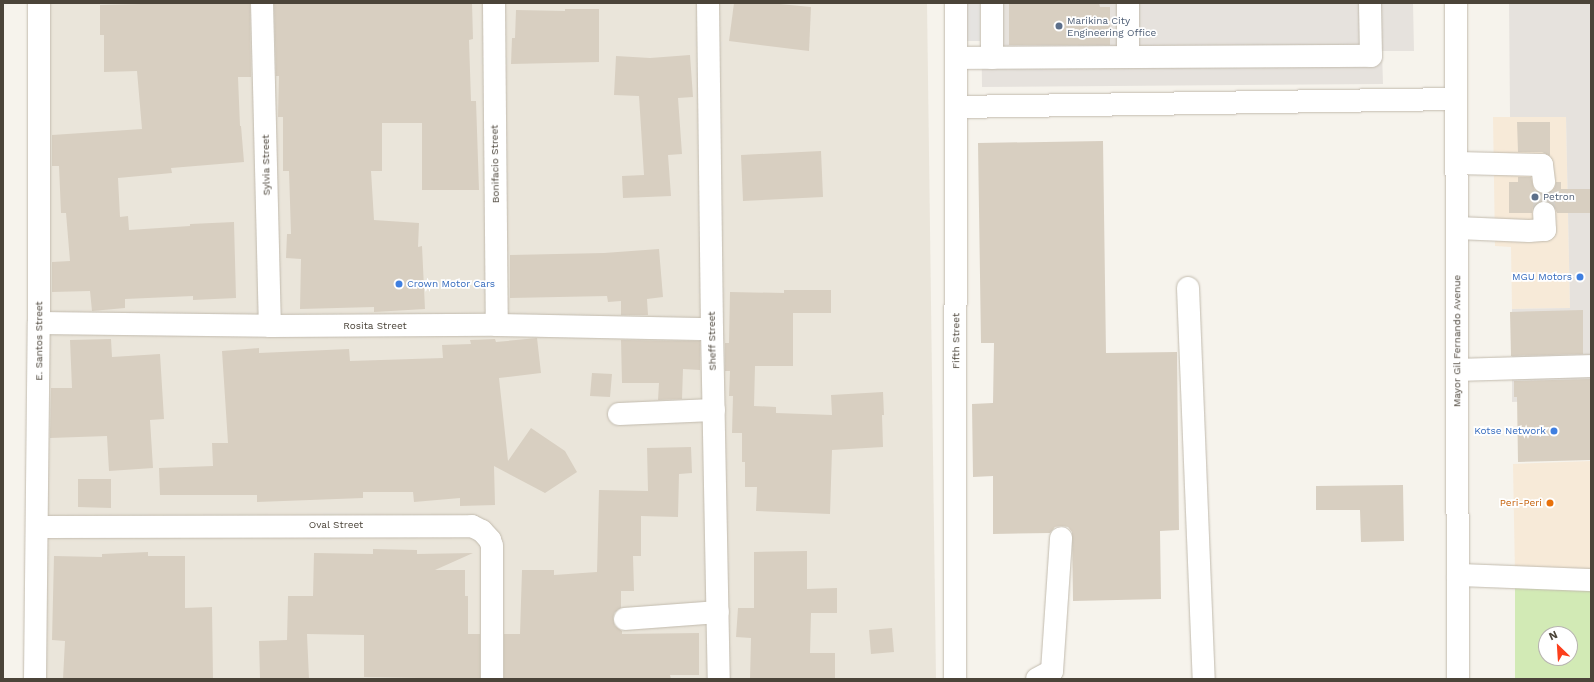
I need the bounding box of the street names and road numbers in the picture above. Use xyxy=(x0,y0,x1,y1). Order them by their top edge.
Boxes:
street label: Bonifacio Street xyxy=(488,125,502,203)
street label: Sylvia Street xyxy=(259,134,273,196)
street label: Mayor Gil Fernando Avenue xyxy=(1451,274,1463,408)
street label: E. Santos Street xyxy=(33,301,45,381)
street label: Sheff Street xyxy=(705,311,719,371)
street label: Fifth Street xyxy=(950,313,962,369)
street label: Rosita Street xyxy=(343,320,407,332)
street label: Oval Street xyxy=(309,519,363,531)

